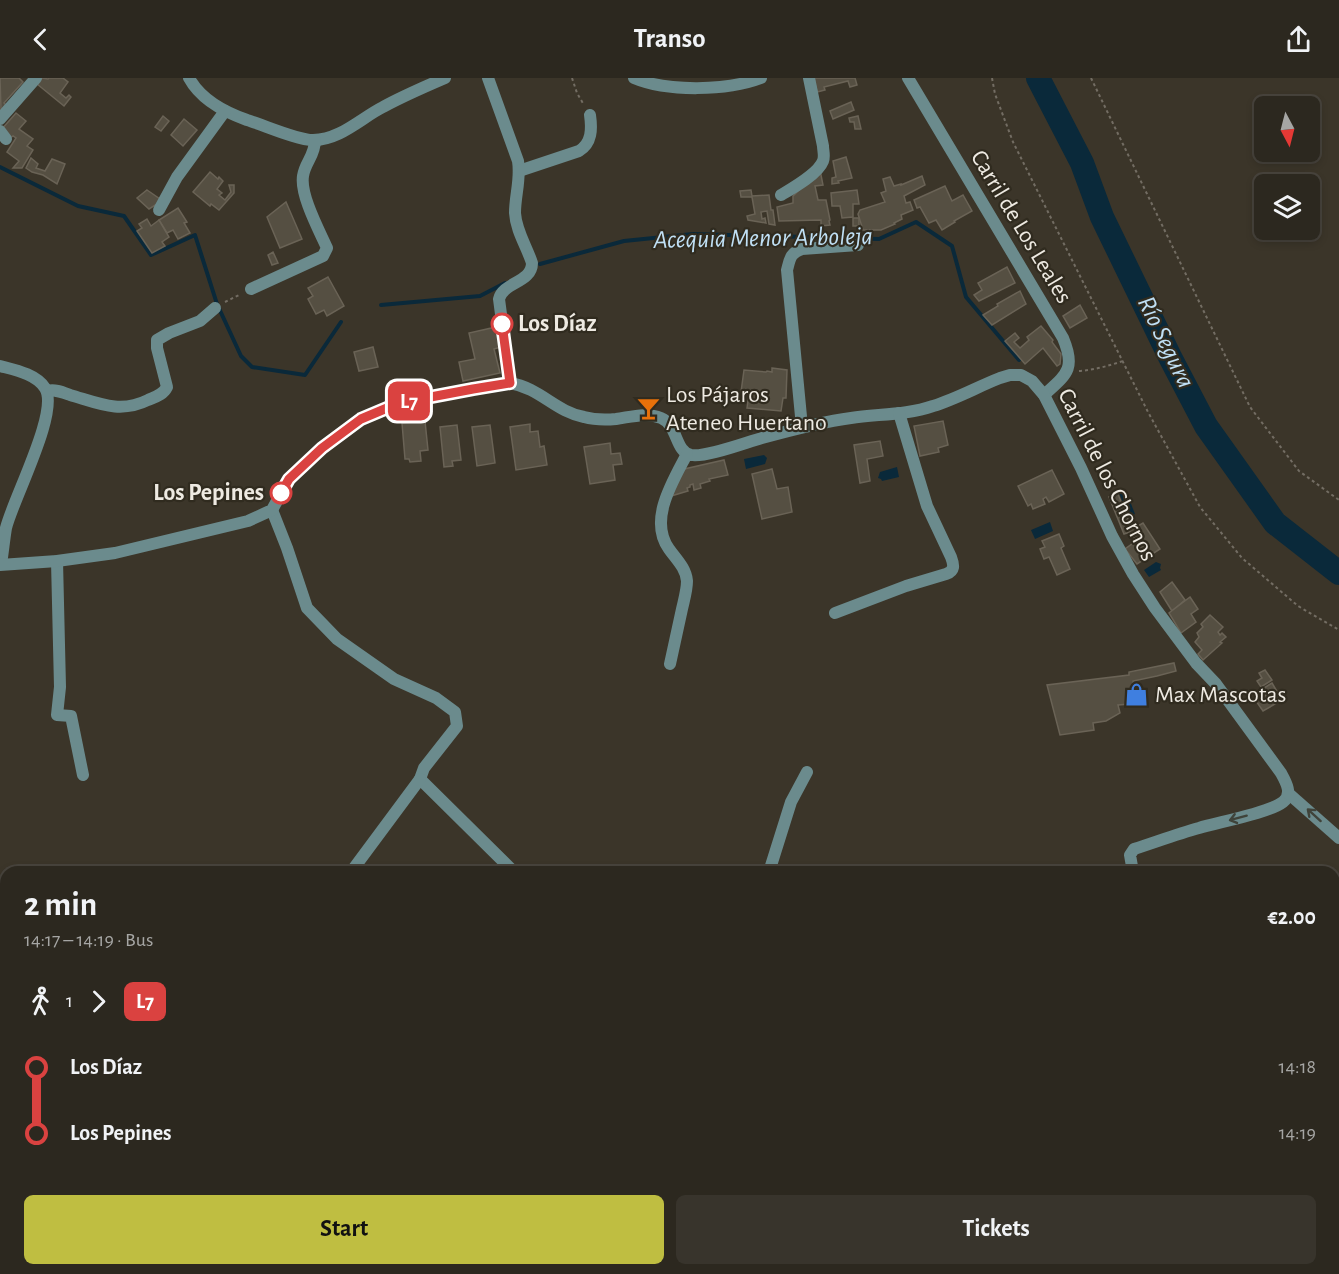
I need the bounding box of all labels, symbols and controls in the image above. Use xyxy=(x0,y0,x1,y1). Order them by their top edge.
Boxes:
icon: back xyxy=(24,23,57,56)
icon: share xyxy=(1282,23,1315,56)
text: Transo xyxy=(634,25,705,52)
north arrow xyxy=(1254,96,1320,162)
map controls xyxy=(1254,96,1320,240)
street label: Carril de Los Leales xyxy=(966,146,1076,308)
button: layers xyxy=(1254,174,1320,240)
water label: Acequia Menor Arboleja xyxy=(652,223,873,253)
water label: Río Segura xyxy=(1133,292,1199,392)
place label: Los Díaz xyxy=(518,312,597,336)
marker: Los Díaz xyxy=(491,313,513,335)
line badge: L7 xyxy=(382,382,436,420)
place label: Los Pájaros Ateneo Huertano xyxy=(666,383,827,435)
street label: Carril de los Chornos xyxy=(1053,385,1161,565)
text: L7 xyxy=(400,391,418,412)
bar icon: Los Pájaros Ateneo Huertano xyxy=(635,396,661,422)
place label: Los Pepines xyxy=(153,481,264,505)
marker: Los Pepines xyxy=(270,482,292,504)
shop icon: Max Mascotas xyxy=(1124,682,1150,708)
place label: Max Mascotas xyxy=(1155,683,1287,707)
one-way arrow xyxy=(1306,808,1321,822)
one-way arrow xyxy=(1229,812,1248,824)
text: 2 min xyxy=(24,889,97,922)
text: €2.00 xyxy=(1267,906,1316,928)
text: 14:17 – 14:19 · Bus xyxy=(24,930,153,950)
icon: walk xyxy=(24,985,57,1018)
icon: forward xyxy=(82,985,115,1018)
text: 1 xyxy=(66,991,73,1011)
text: L7 xyxy=(136,991,154,1012)
text: Los Díaz xyxy=(70,1056,142,1078)
text: 14:18 xyxy=(1279,1057,1316,1077)
text: Los Pepines xyxy=(70,1122,172,1144)
text: 14:19 xyxy=(1279,1123,1316,1143)
button: Start xyxy=(24,1195,664,1264)
button: Tickets xyxy=(676,1195,1316,1264)

